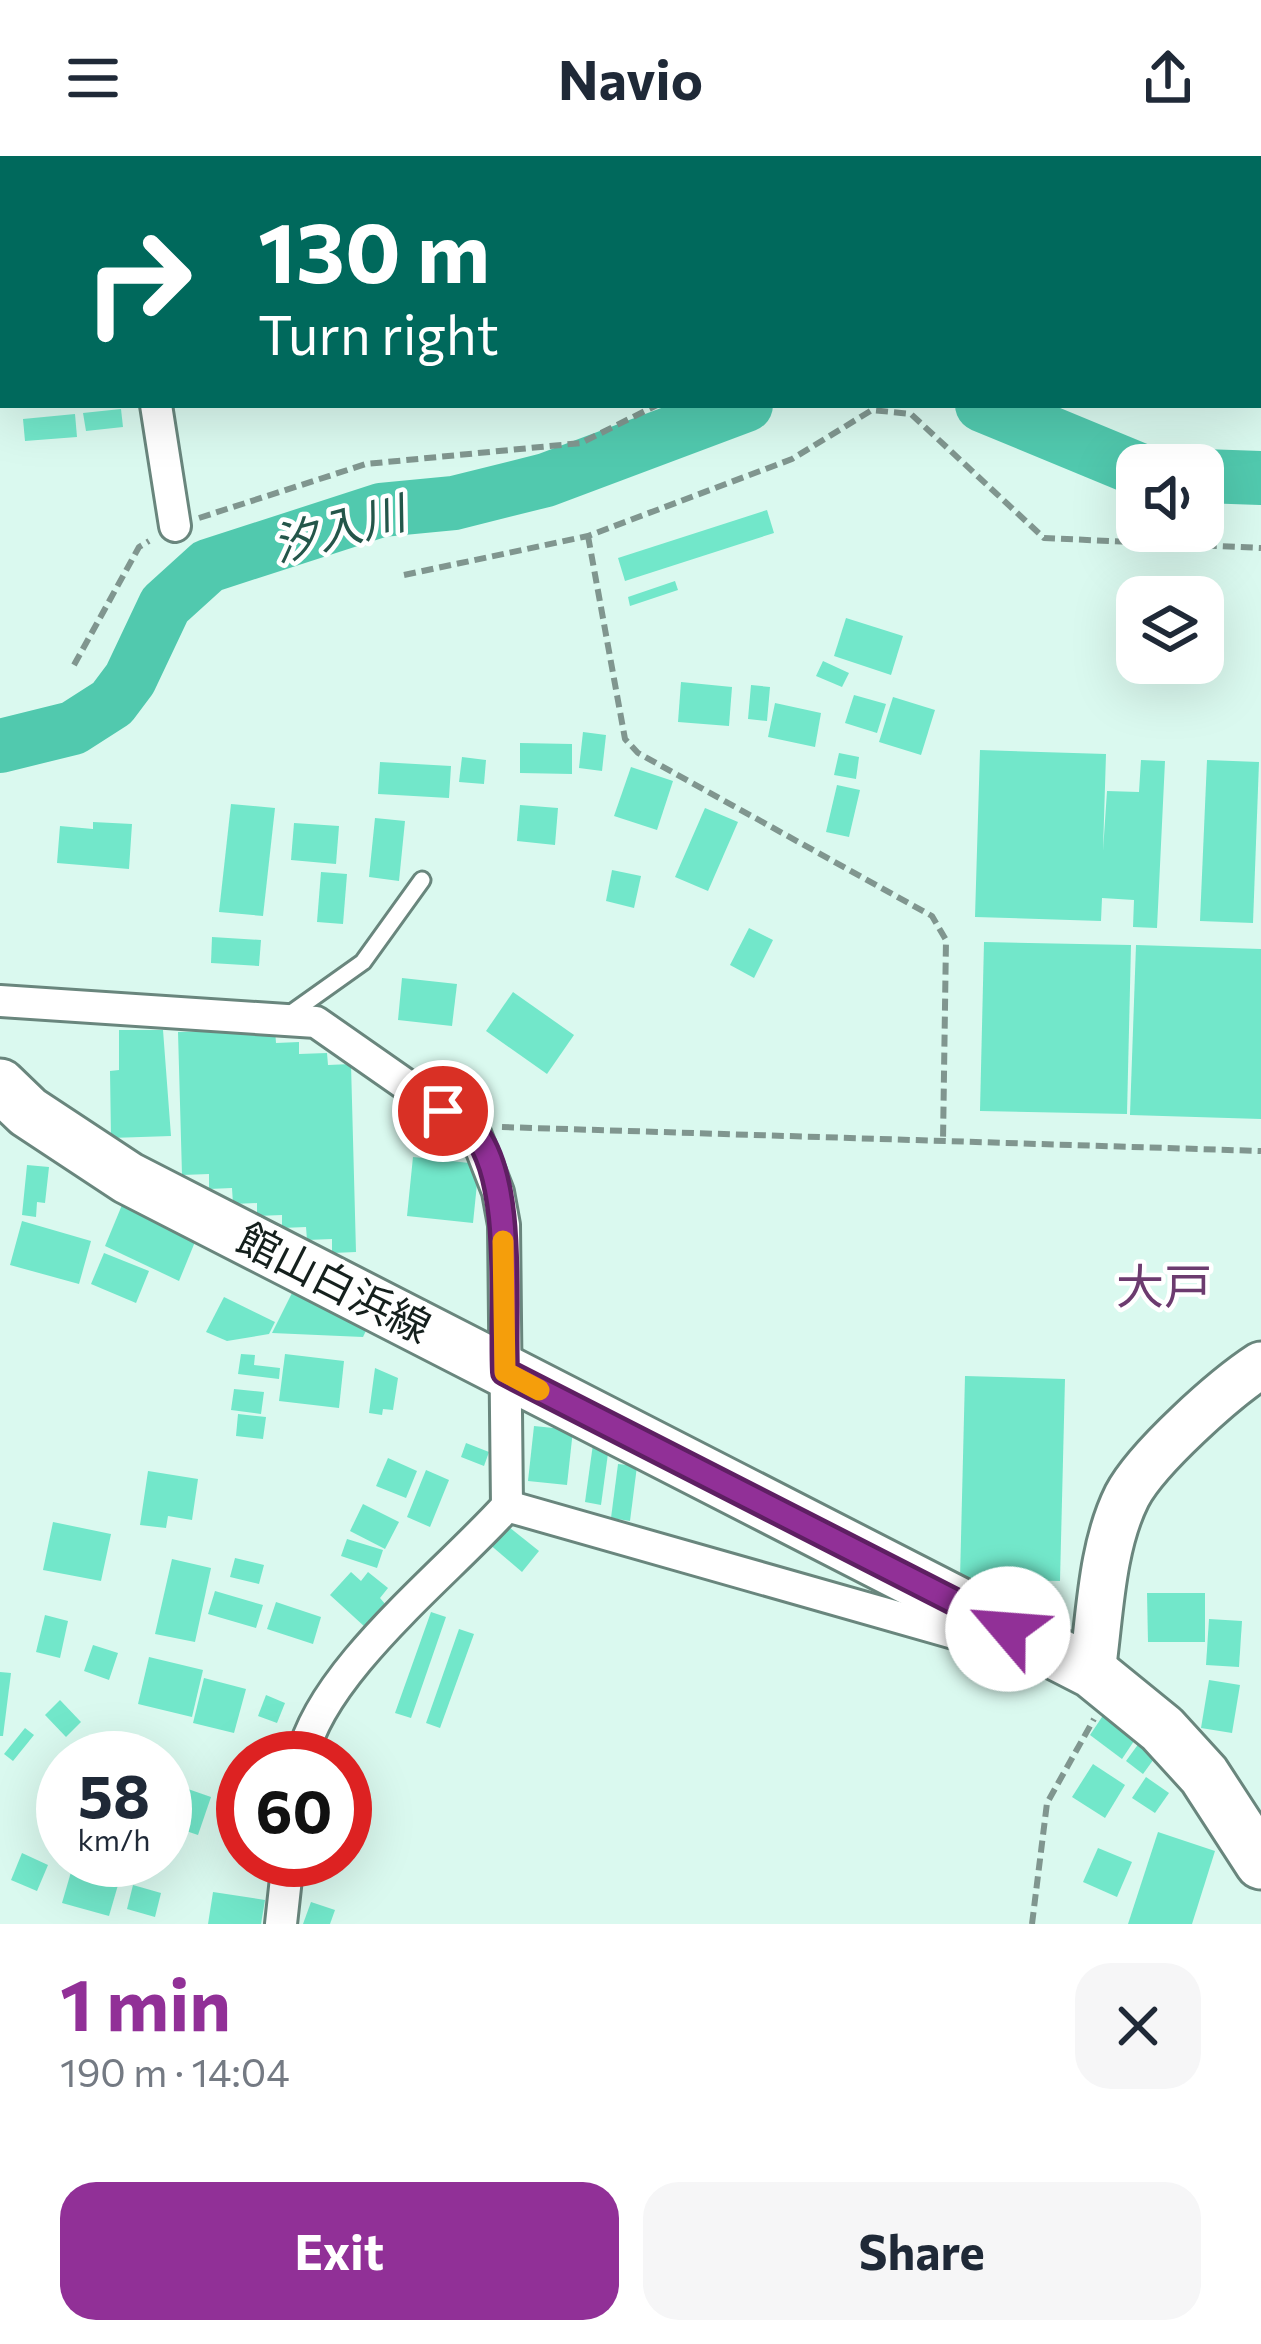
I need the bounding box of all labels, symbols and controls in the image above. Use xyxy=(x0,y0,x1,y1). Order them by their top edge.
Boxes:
icon: menu xyxy=(60,45,126,111)
text: Navio xyxy=(558,45,703,111)
icon: share xyxy=(1135,45,1201,111)
text: 130 m xyxy=(258,198,490,300)
icon: right xyxy=(60,204,216,360)
text: Turn right xyxy=(258,300,499,366)
map controls xyxy=(1116,444,1224,684)
button: sound xyxy=(1116,444,1224,552)
water label: 汐入川 xyxy=(266,482,415,571)
button: layers xyxy=(1116,576,1224,684)
pin xyxy=(392,1060,494,1162)
icon: arrive xyxy=(410,1078,476,1144)
street label: 館山白浜線 xyxy=(230,1210,440,1352)
district label: 大戸 xyxy=(1116,1255,1212,1314)
position arrow xyxy=(945,1566,1071,1692)
speed limit sign: 60 xyxy=(216,1731,372,1887)
text: 58 xyxy=(78,1757,150,1830)
text: km/h xyxy=(78,1820,150,1857)
text: 1 min xyxy=(60,1958,231,2046)
button: close xyxy=(1075,1963,1201,2089)
text: 190 m · 14:04 xyxy=(60,2047,290,2095)
button: Exit xyxy=(60,2182,619,2320)
button: Share xyxy=(643,2182,1201,2320)

